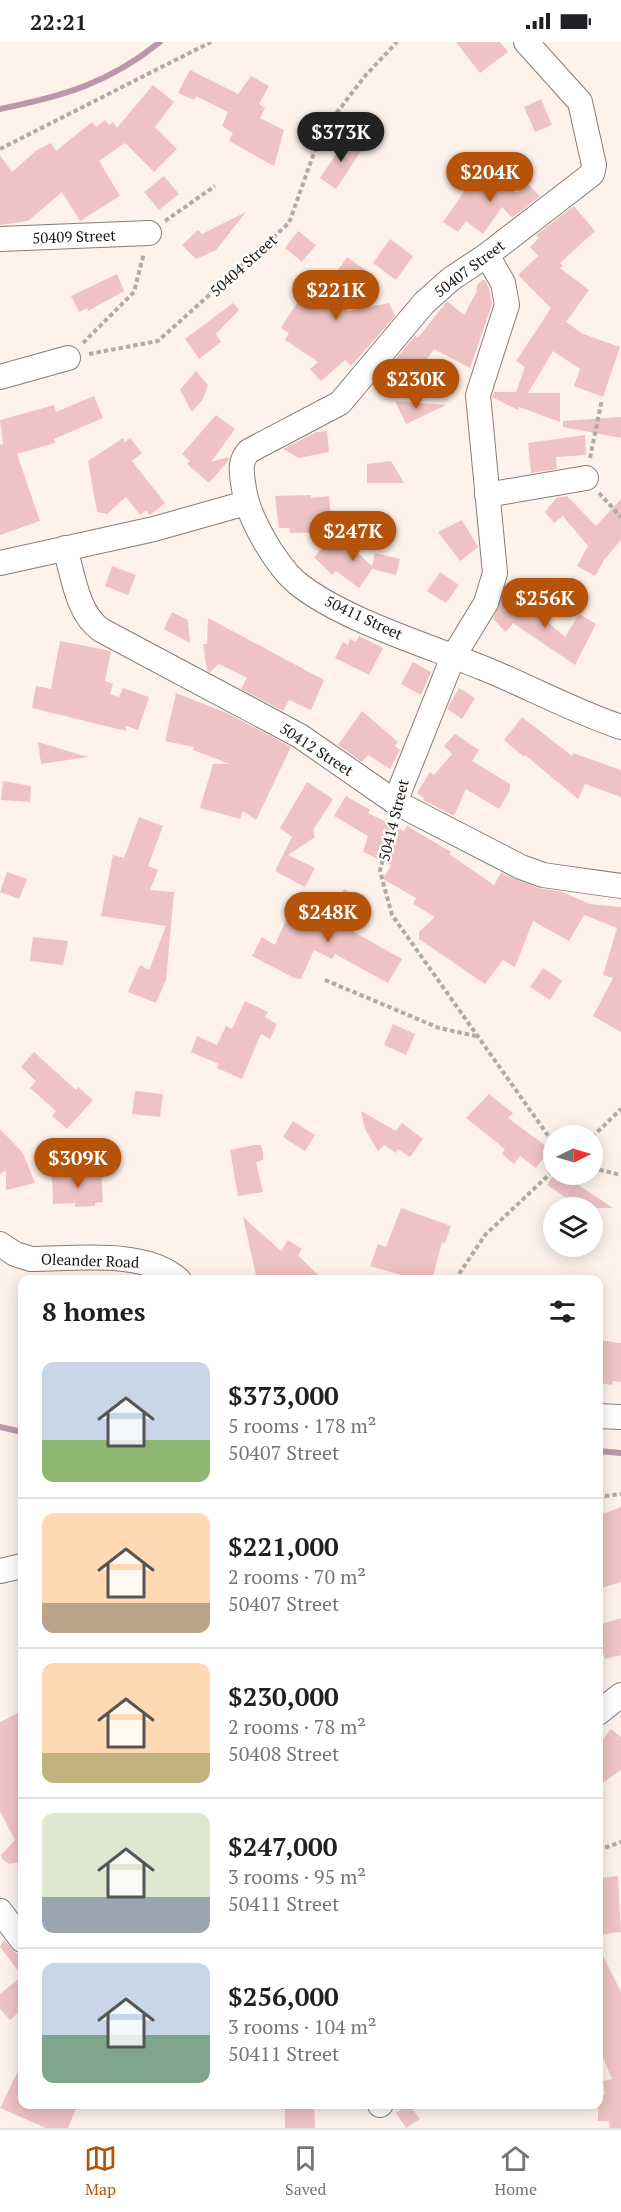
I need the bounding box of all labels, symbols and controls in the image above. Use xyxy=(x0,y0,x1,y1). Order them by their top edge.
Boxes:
text: 22:21 xyxy=(30,7,87,36)
pin: $373K xyxy=(299,112,383,163)
text: $373K xyxy=(311,118,371,145)
pin: $204K xyxy=(448,152,532,203)
text: $204K xyxy=(460,158,520,185)
street label: 50409 Street xyxy=(32,225,117,247)
street label: 50404 Street xyxy=(205,229,281,300)
street label: 50407 Street xyxy=(430,235,509,301)
pin: $221K xyxy=(294,270,378,321)
text: $221K xyxy=(306,276,366,303)
pin: $230K xyxy=(374,359,458,410)
text: $230K xyxy=(386,365,446,392)
pin: $247K xyxy=(311,511,395,562)
text: $247K xyxy=(323,517,383,544)
pin: $256K xyxy=(503,578,587,629)
text: $256K xyxy=(515,584,575,611)
street label: 50411 Street xyxy=(322,590,407,644)
street label: 50412 Street xyxy=(276,718,358,780)
street label: 50414 Street xyxy=(373,777,413,863)
pin: $248K xyxy=(286,892,370,943)
text: $248K xyxy=(298,898,358,925)
north arrow xyxy=(543,1125,603,1185)
map controls xyxy=(543,1125,603,1257)
pin: $309K xyxy=(36,1138,120,1189)
text: $309K xyxy=(48,1144,108,1171)
button: layers xyxy=(543,1197,603,1257)
street label: Oleander Road xyxy=(40,1248,140,1272)
text: 8 homes xyxy=(42,1294,146,1328)
icon: filters xyxy=(546,1295,579,1328)
text: $373,000 xyxy=(228,1378,339,1412)
icon: home xyxy=(90,1386,162,1458)
text: 5 rooms · 178 m² xyxy=(228,1412,376,1439)
text: 50407 Street xyxy=(228,1439,340,1466)
text: $221,000 xyxy=(228,1529,339,1563)
icon: home xyxy=(90,1537,162,1609)
text: 2 rooms · 70 m² xyxy=(228,1563,366,1590)
text: 50407 Street xyxy=(228,1590,340,1617)
text: $230,000 xyxy=(228,1679,339,1713)
icon: home xyxy=(90,1687,162,1759)
text: 2 rooms · 78 m² xyxy=(228,1713,366,1740)
text: 50408 Street xyxy=(228,1740,340,1767)
text: $247,000 xyxy=(228,1829,337,1863)
icon: home xyxy=(90,1837,162,1909)
text: 3 rooms · 95 m² xyxy=(228,1863,366,1890)
text: 50411 Street xyxy=(228,1890,340,1917)
text: $256,000 xyxy=(228,1979,339,2013)
icon: home xyxy=(90,1987,162,2059)
text: 3 rooms · 104 m² xyxy=(228,2013,376,2040)
text: 50411 Street xyxy=(228,2040,340,2067)
tab: Map xyxy=(84,2142,117,2200)
tab: Saved xyxy=(285,2142,327,2200)
tab: Home xyxy=(495,2142,537,2200)

